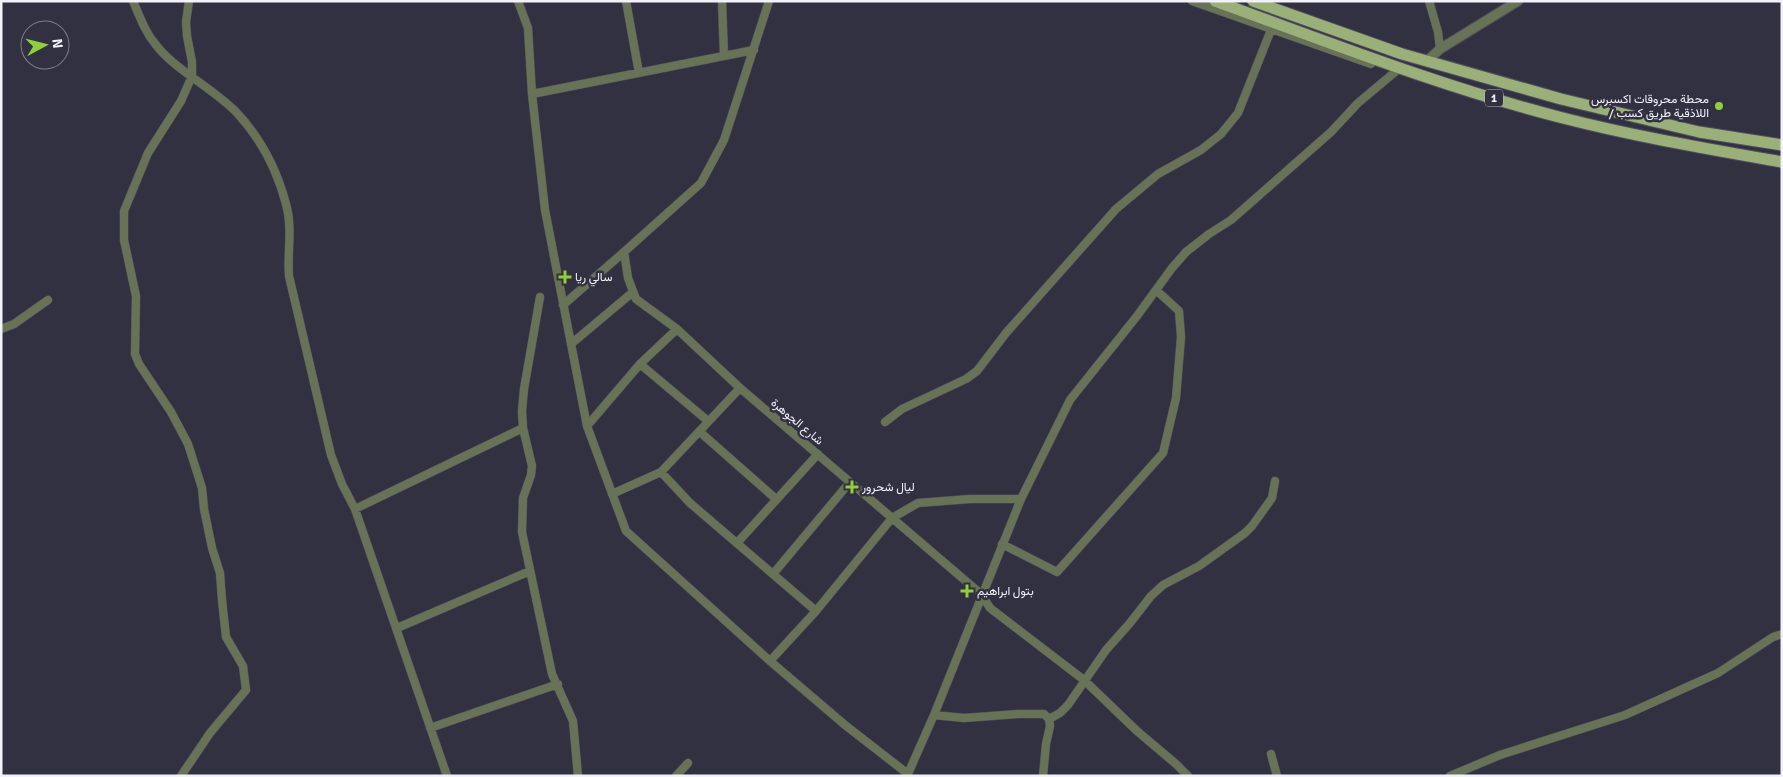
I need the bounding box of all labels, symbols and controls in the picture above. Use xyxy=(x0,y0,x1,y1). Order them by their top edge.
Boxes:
north arrow xyxy=(20,20,70,70)
text: N xyxy=(48,38,66,49)
road number: 1 xyxy=(1485,90,1503,106)
place label: محطة محروقات اكسبرس / اللاذقية طريق كسب xyxy=(1591,92,1709,121)
marker: محطة محروقات اكسبرس / اللاذقية طريق كسب xyxy=(1713,100,1725,112)
place label: سالي ريا xyxy=(575,270,612,287)
marker: سالي ريا xyxy=(559,271,571,283)
street label: شارع الجوهرة xyxy=(767,396,826,449)
place label: ليال شحرور xyxy=(861,480,915,495)
marker: ليال شحرور xyxy=(846,481,858,493)
place label: بتول ابراهيم xyxy=(977,584,1034,599)
marker: بتول ابراهيم xyxy=(961,585,973,597)

